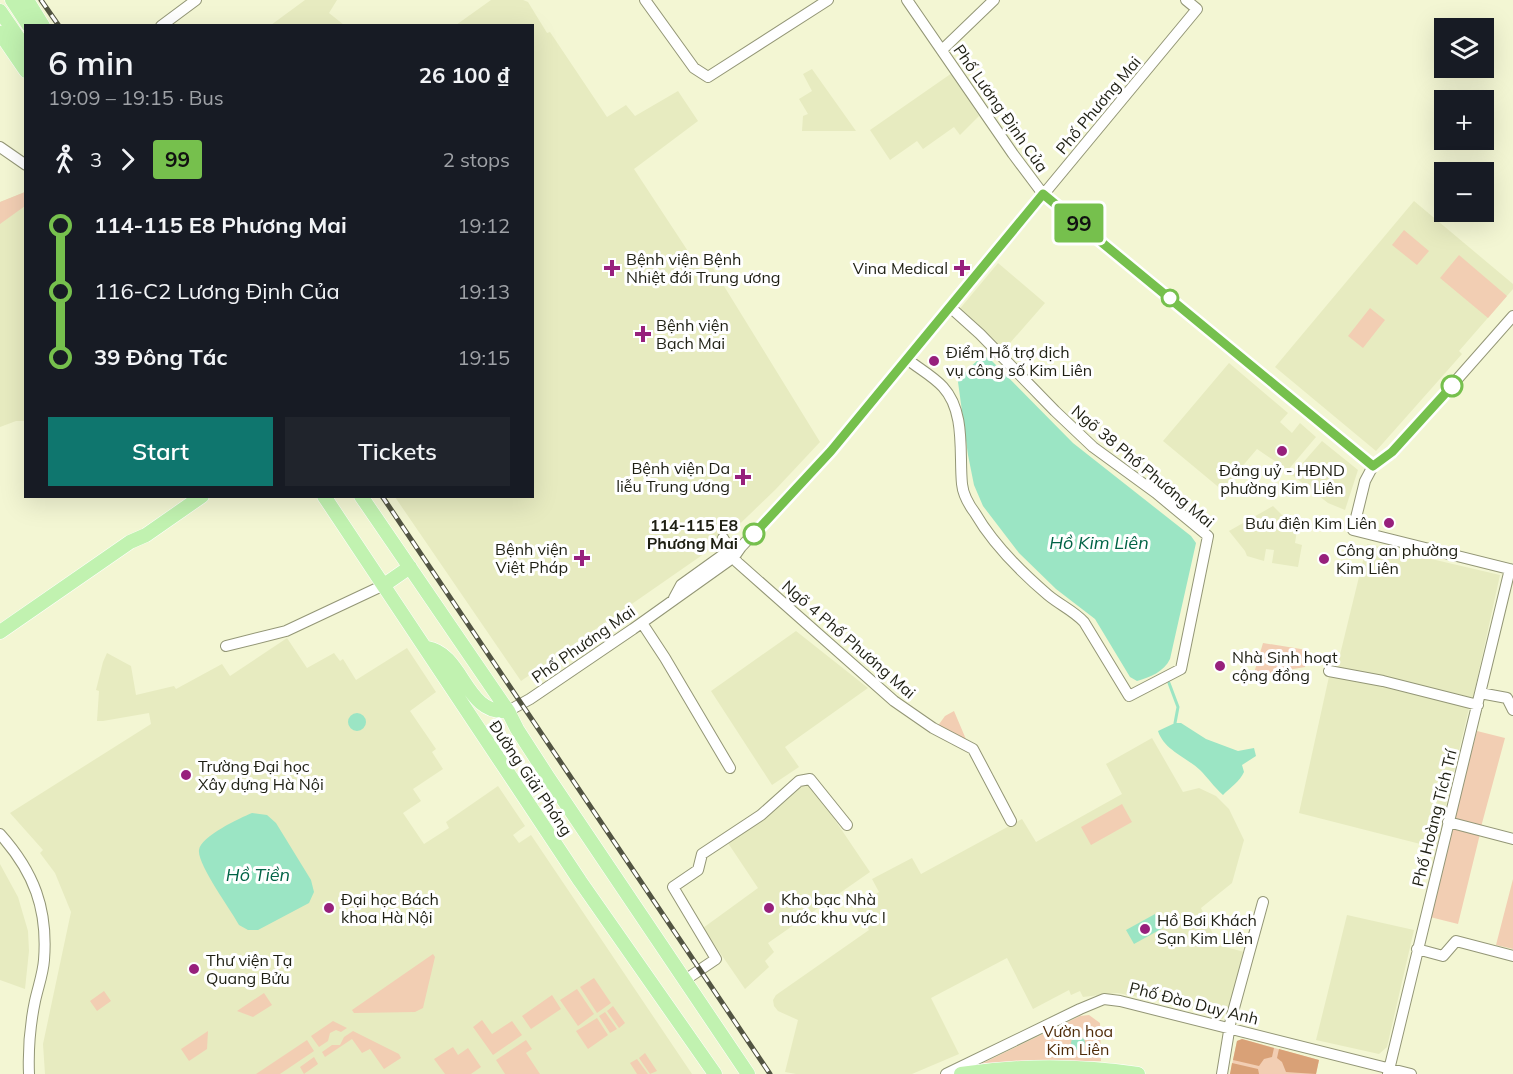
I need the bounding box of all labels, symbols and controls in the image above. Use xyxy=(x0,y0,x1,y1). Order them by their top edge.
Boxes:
map controls xyxy=(1434,18,1494,222)
button: layers xyxy=(1434,18,1494,78)
street label: Phố Lương Định Của xyxy=(949,40,1053,176)
text: 6 min xyxy=(48,42,134,83)
street label: Phố Phương Mai xyxy=(1051,52,1145,158)
text: 26 100 ₫ xyxy=(419,61,510,89)
text: 19:09 – 19:15 · Bus xyxy=(48,85,224,110)
button: + xyxy=(1434,90,1494,150)
icon: walk xyxy=(48,143,81,176)
icon: forward xyxy=(111,143,144,176)
text: 99 xyxy=(165,146,190,172)
text: 3 xyxy=(90,147,102,172)
text: 2 stops xyxy=(443,147,510,172)
button: − xyxy=(1434,162,1494,222)
line badge: 99 xyxy=(1052,204,1106,242)
text: 99 xyxy=(1066,210,1092,236)
text: 114-115 E8 Phương Mai xyxy=(94,211,347,239)
text: 19:12 xyxy=(457,213,510,238)
place label: Bệnh viện Bệnh Nhiệt đới Trung ương xyxy=(626,249,780,287)
place label: Vina Medical xyxy=(853,258,948,278)
marker: Bệnh viện Bệnh Nhiệt đới Trung ương xyxy=(603,259,621,277)
marker: Vina Medical xyxy=(953,259,971,277)
text: 116-C2 Lương Định Của xyxy=(94,277,340,305)
text: 19:13 xyxy=(457,279,510,304)
unlabelled marker xyxy=(1161,289,1179,307)
place label: Bệnh viện Bạch Mai xyxy=(656,315,729,353)
marker: Bệnh viện Bạch Mai xyxy=(634,325,652,343)
place label: Điểm Hỗ trợ dịch vụ công số Kim Liên xyxy=(946,342,1092,380)
text: 39 Đông Tác xyxy=(94,343,228,371)
text: 19:15 xyxy=(457,345,510,370)
marker: Điểm Hỗ trợ dịch vụ công số Kim Liên xyxy=(927,354,941,368)
unlabelled marker xyxy=(1441,375,1463,397)
street label: Ngõ 38 Phố Phương Mai xyxy=(1068,401,1218,531)
button: Start xyxy=(48,417,273,486)
button: Tickets xyxy=(285,417,510,486)
marker: Đảng uỷ - HĐND phường Kim Liên xyxy=(1275,444,1289,458)
place label: Bệnh viện Da liễu Trung ương xyxy=(616,458,730,496)
place label: Đảng uỷ - HĐND phường Kim Liên xyxy=(1219,460,1345,498)
marker: Bệnh viện Da liễu Trung ương xyxy=(734,468,752,486)
place label: Bưu điện Kim Liên xyxy=(1245,513,1377,533)
place label: 114-115 E8 Phương Mai xyxy=(647,515,738,553)
marker: Bưu điện Kim Liên xyxy=(1382,516,1396,530)
marker: 114-115 E8 Phương Mai xyxy=(743,523,765,545)
water label: Hồ Kim Liên xyxy=(1049,531,1149,554)
place label: Bệnh viện Việt Pháp xyxy=(495,539,568,577)
place label: Công an phường Kim Liên xyxy=(1336,540,1458,578)
marker: Bệnh viện Việt Pháp xyxy=(573,549,591,567)
marker: Công an phường Kim Liên xyxy=(1317,552,1331,566)
street label: Ngõ 4 Phố Phương Mai xyxy=(778,576,920,702)
street label: Phố Phương Mai xyxy=(527,601,639,687)
place label: Nhà Sinh hoạt cộng đồng xyxy=(1232,647,1338,685)
marker: Nhà Sinh hoạt cộng đồng xyxy=(1213,659,1227,673)
street label: Đường Giải Phóng xyxy=(485,717,577,839)
street label: Phố Hoàng Tích Trí xyxy=(1407,746,1461,888)
place label: Trường Đại học Xây dựng Hà Nội xyxy=(198,756,324,794)
marker: Trường Đại học Xây dựng Hà Nội xyxy=(179,768,193,782)
water label: Hồ Tiền xyxy=(226,863,290,886)
place label: Đại học Bách khoa Hà Nội xyxy=(341,889,439,927)
place label: Kho bạc Nhà nước khu vực I xyxy=(781,889,886,927)
marker: Đại học Bách khoa Hà Nội xyxy=(322,901,336,915)
marker: Kho bạc Nhà nước khu vực I xyxy=(762,901,776,915)
place label: Hồ Bơi Khách Sạn Kim LIên xyxy=(1157,910,1257,948)
marker: Hồ Bơi Khách Sạn Kim LIên xyxy=(1138,922,1152,936)
place label: Thư viện Tạ Quang Bửu xyxy=(206,950,292,988)
marker: Thư viện Tạ Quang Bửu xyxy=(187,962,201,976)
street label: Phố Đào Duy Anh xyxy=(1127,977,1261,1029)
park label: Vườn hoa Kim Liên xyxy=(1043,1021,1113,1059)

